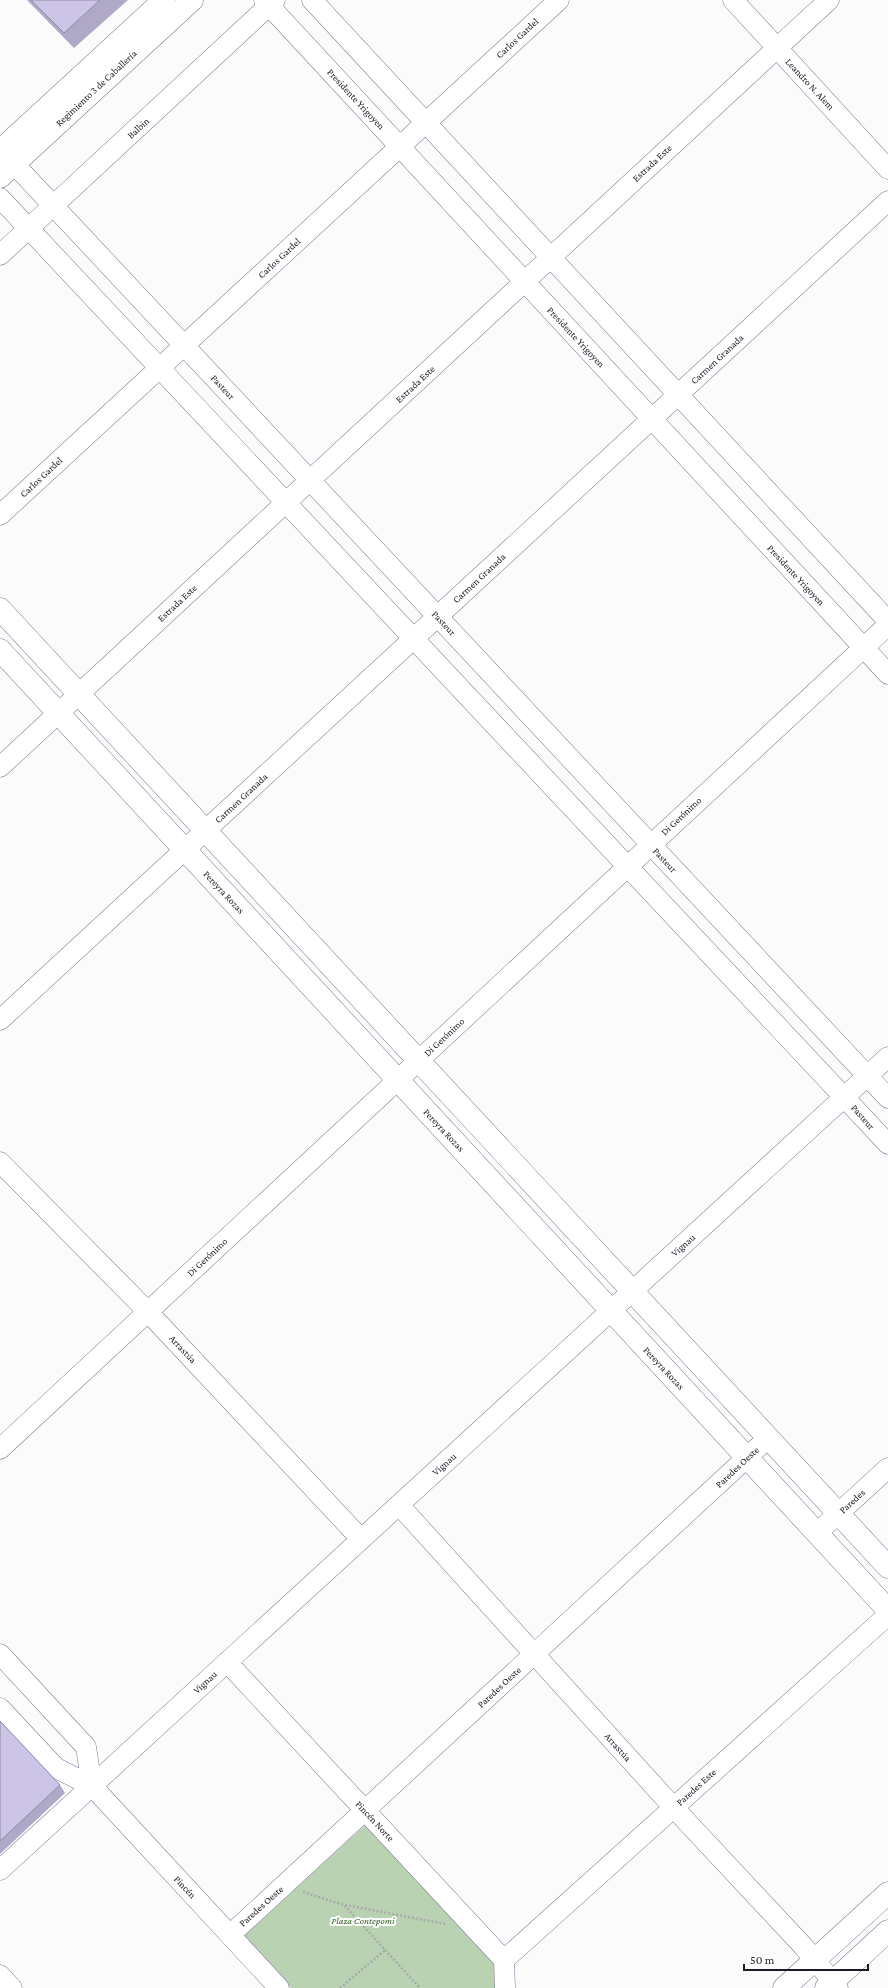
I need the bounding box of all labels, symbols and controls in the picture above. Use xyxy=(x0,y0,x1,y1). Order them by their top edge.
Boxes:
street label: Carlos Gardel xyxy=(494,15,541,60)
street label: Regimiento 3 de Caballería xyxy=(53,47,139,128)
street label: Leandro N. Alem xyxy=(783,56,837,112)
street label: Presidente Yrigoyen xyxy=(325,66,387,132)
street label: Balbin xyxy=(125,115,152,141)
street label: Estrada Este xyxy=(630,142,674,184)
street label: Carlos Gardel xyxy=(256,235,303,280)
street label: Presidente Yrigoyen xyxy=(545,304,607,370)
street label: Carmen Granada xyxy=(688,332,746,386)
street label: Estrada Este xyxy=(393,363,437,405)
street label: Pasteur xyxy=(209,372,238,402)
street label: Carlos Gardel xyxy=(18,454,65,499)
street label: Presidente Yrigoyen xyxy=(765,542,827,608)
street label: Carmen Granada xyxy=(450,551,508,605)
street label: Estrada Este xyxy=(155,582,199,624)
street label: Pasteur xyxy=(430,608,459,638)
street label: Carmen Granada xyxy=(212,771,270,825)
street label: Di Gerónimo xyxy=(659,795,703,837)
street label: Pasteur xyxy=(651,845,680,875)
street label: Pereyra Rozas xyxy=(201,868,247,916)
street label: Di Gerónimo xyxy=(422,1016,466,1058)
street label: Pasteur xyxy=(849,1102,877,1132)
street label: Pereyra Rozas xyxy=(421,1106,467,1154)
street label: Vignau xyxy=(669,1231,698,1259)
street label: Di Gerónimo xyxy=(185,1236,229,1278)
street label: Arrastúa xyxy=(167,1333,199,1366)
street label: Pereyra Rozas xyxy=(641,1344,687,1392)
street label: Paredes Oeste xyxy=(713,1444,761,1490)
street label: Vignau xyxy=(430,1450,459,1478)
street label: Paredes xyxy=(837,1487,867,1515)
street label: Paredes Oeste xyxy=(475,1664,523,1710)
street label: Vignau xyxy=(191,1668,220,1696)
street label: Arrastúa xyxy=(602,1731,634,1764)
street label: Paredes Este xyxy=(674,1766,719,1808)
street label: Pincén Norte xyxy=(353,1798,397,1844)
street label: Pincén xyxy=(172,1873,199,1901)
street label: Paredes Oeste xyxy=(237,1883,286,1929)
park label: Plaza Contepomi xyxy=(331,1915,395,1926)
scale bar xyxy=(744,1946,868,1972)
text: 50 m xyxy=(750,1953,775,1967)

